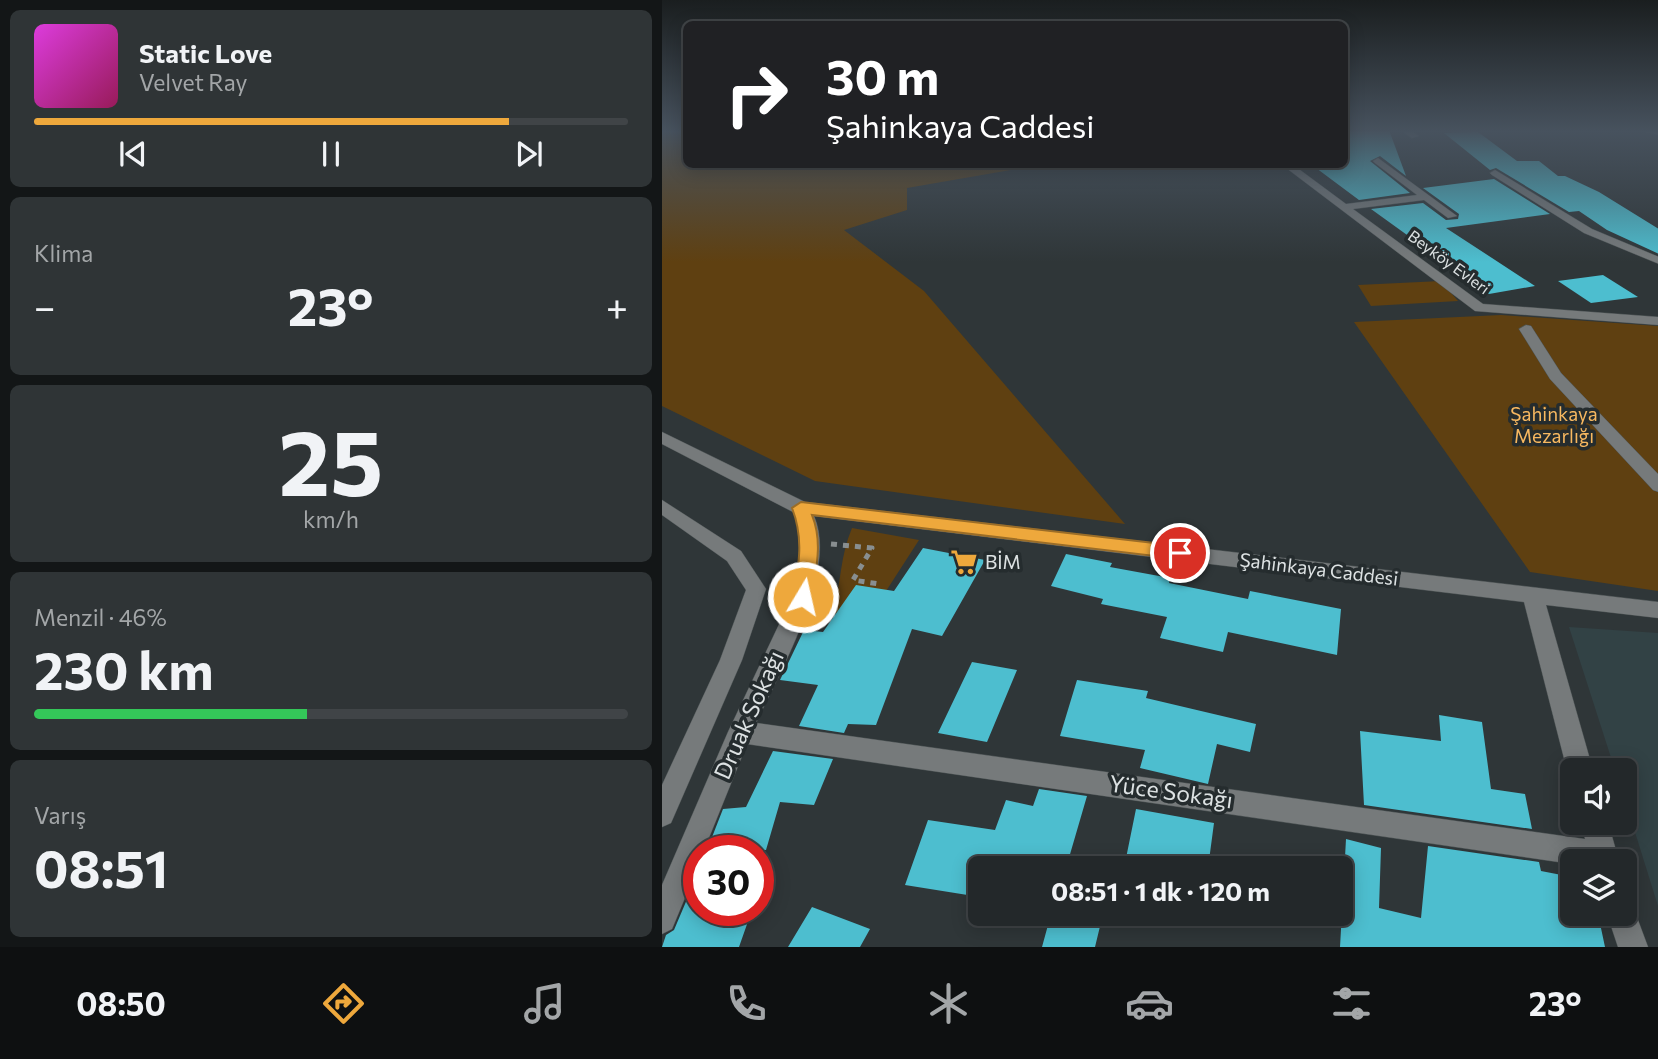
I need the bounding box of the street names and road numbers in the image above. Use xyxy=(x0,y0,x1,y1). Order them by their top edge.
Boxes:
street label: Beyköy Evleri xyxy=(1405,226,1494,298)
street label: Şahinkaya Caddesi xyxy=(1239,547,1400,590)
street label: Druak Sokağı xyxy=(707,646,789,783)
street label: Yüce Sokağı xyxy=(1108,768,1235,814)

